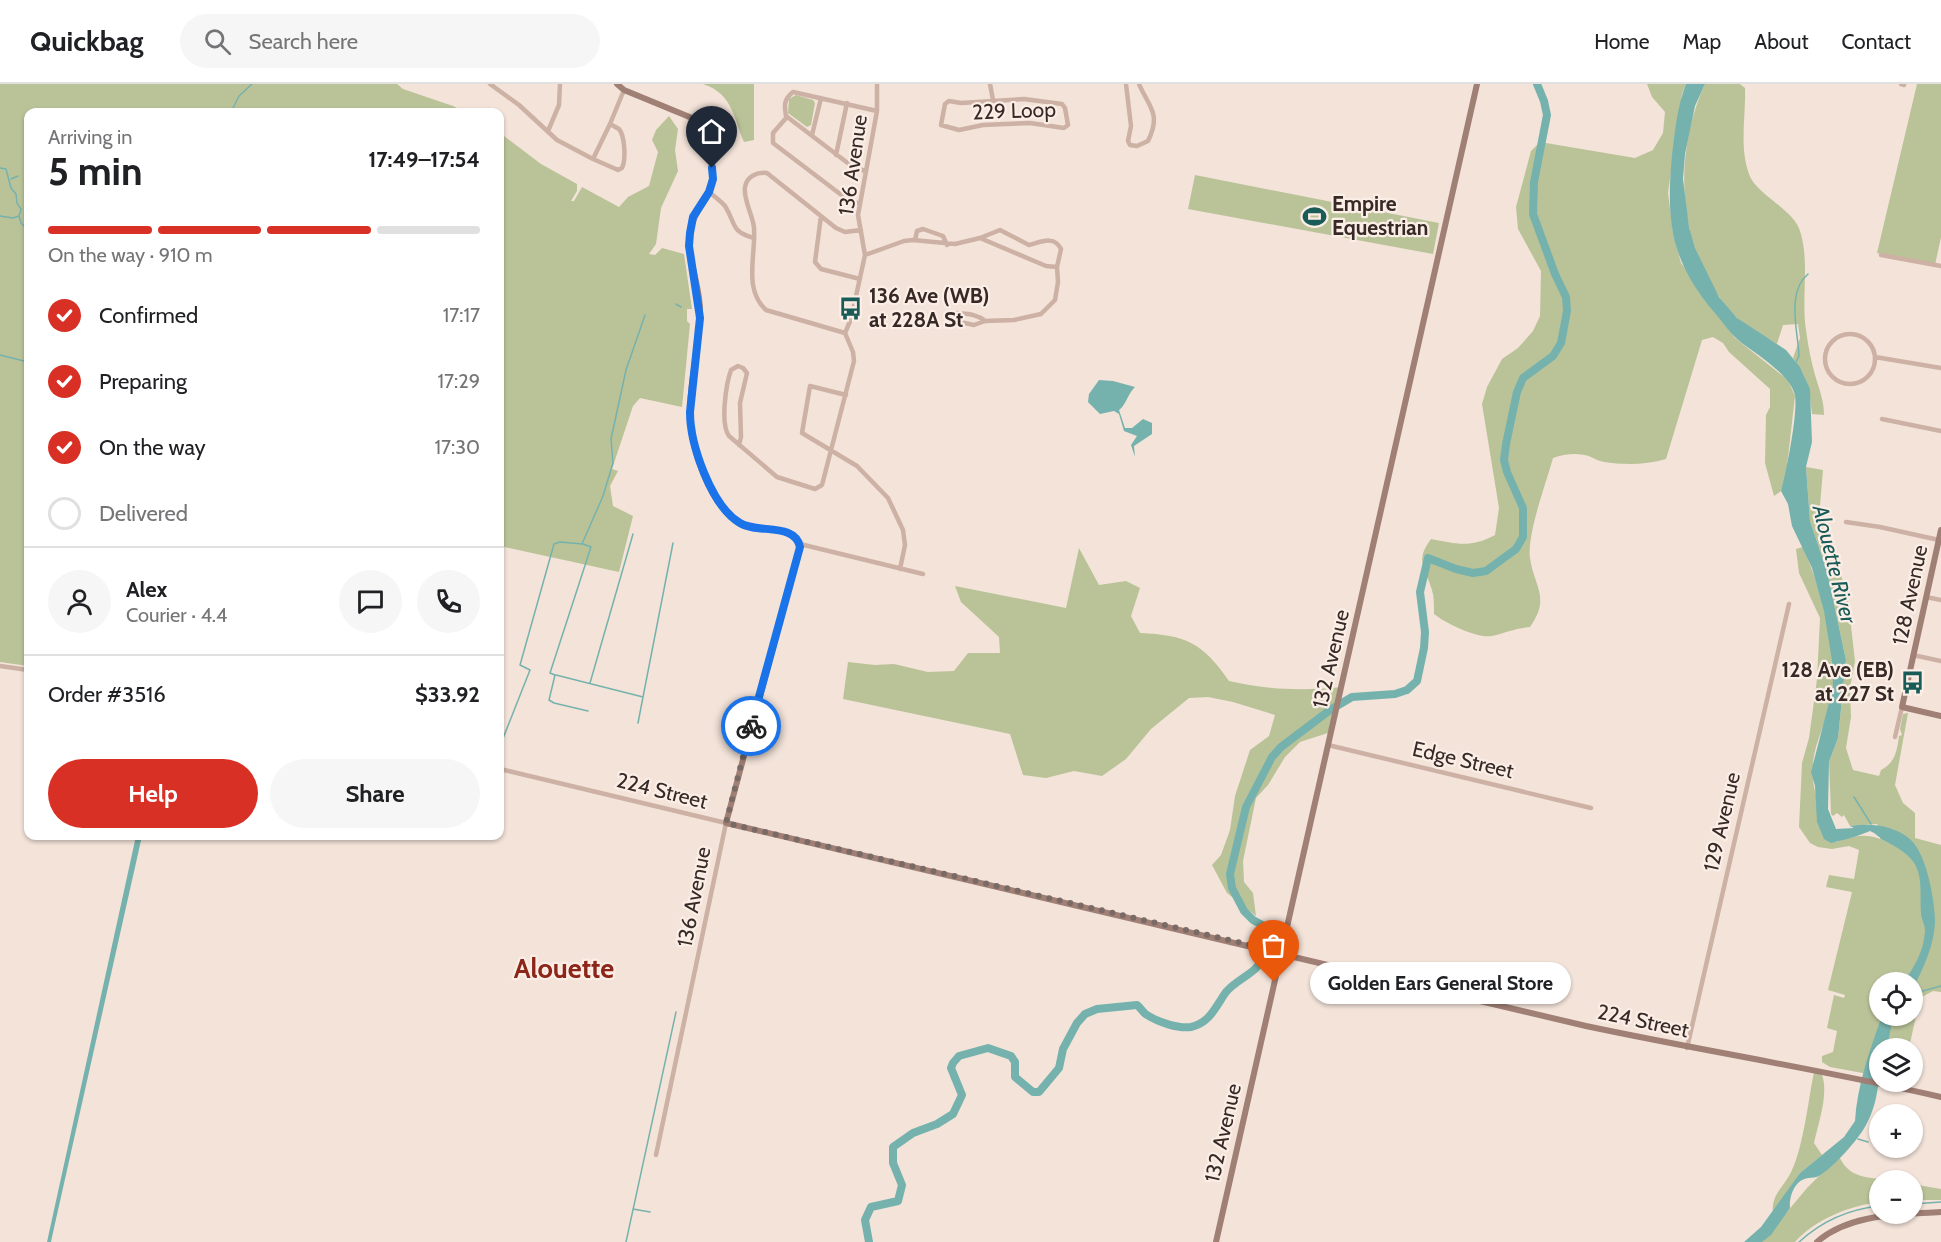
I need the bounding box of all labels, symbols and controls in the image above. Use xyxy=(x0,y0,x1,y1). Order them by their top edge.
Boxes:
search box xyxy=(180,14,600,68)
text: Quickbag xyxy=(30,24,144,58)
icon: search xyxy=(201,25,234,58)
text: Search here xyxy=(249,28,358,55)
text: Home xyxy=(1594,29,1650,54)
text: Map xyxy=(1683,29,1721,54)
text: About xyxy=(1754,29,1808,54)
text: Contact xyxy=(1841,29,1911,54)
street label: 229 Loop xyxy=(972,97,1056,124)
pin xyxy=(686,106,737,168)
street label: 136 Avenue xyxy=(833,113,872,217)
icon: home xyxy=(695,115,728,148)
text: Arriving in xyxy=(48,125,132,149)
text: 17:49–17:54 xyxy=(368,146,480,173)
text: 5 min xyxy=(48,147,143,195)
place label: Empire Equestrian xyxy=(1332,191,1428,240)
sports icon: Empire Equestrian xyxy=(1301,203,1327,229)
text: On the way · 910 m xyxy=(48,243,213,267)
place label: 136 Ave (WB) at 228A St xyxy=(869,283,989,332)
bus stop icon: 136 Ave (WB) at 228A St xyxy=(838,295,864,321)
icon: check xyxy=(48,299,81,332)
text: Confirmed xyxy=(99,302,198,329)
text: 17:17 xyxy=(443,303,480,327)
icon: check xyxy=(48,365,81,398)
text: Preparing xyxy=(99,368,187,395)
text: 17:29 xyxy=(437,369,480,393)
icon: check xyxy=(48,431,81,464)
text: On the way xyxy=(99,434,206,461)
text: 17:30 xyxy=(434,435,480,459)
text: Delivered xyxy=(99,500,188,527)
water label: Alouette River xyxy=(1807,501,1863,627)
street label: 128 Avenue xyxy=(1887,542,1932,647)
button: person xyxy=(48,570,111,633)
button: chat xyxy=(339,570,402,633)
button: phone xyxy=(417,570,480,633)
text: Alex xyxy=(126,576,167,603)
text: Courier · 4.4 xyxy=(126,603,227,627)
street label: 132 Avenue xyxy=(1307,607,1354,711)
place label: 128 Ave (EB) at 227 St xyxy=(1781,657,1894,706)
bus stop icon: 128 Ave (EB) at 227 St xyxy=(1899,669,1925,695)
text: Order #3516 xyxy=(48,681,166,708)
text: $33.92 xyxy=(415,681,480,708)
courier xyxy=(721,696,781,756)
icon: bike xyxy=(735,710,768,743)
street label: Edge Street xyxy=(1410,736,1516,783)
button: Help xyxy=(48,759,258,828)
button: Share xyxy=(270,759,480,828)
street label: 224 Street xyxy=(614,767,710,814)
street label: 129 Avenue xyxy=(1698,770,1745,874)
street label: 136 Avenue xyxy=(672,844,716,949)
pin xyxy=(1248,920,1299,982)
icon: bag xyxy=(1257,929,1290,962)
district label: Alouette xyxy=(514,952,614,985)
callout: Golden Ears General Store xyxy=(1310,961,1571,1003)
text: Golden Ears General Store xyxy=(1328,971,1553,995)
map controls xyxy=(1869,972,1923,1224)
button: locate xyxy=(1869,972,1923,1026)
street label: 224 Street xyxy=(1595,999,1691,1042)
button: layers xyxy=(1869,1038,1923,1092)
street label: 132 Avenue xyxy=(1199,1081,1246,1185)
button: + xyxy=(1869,1104,1923,1158)
button: − xyxy=(1869,1170,1923,1224)

